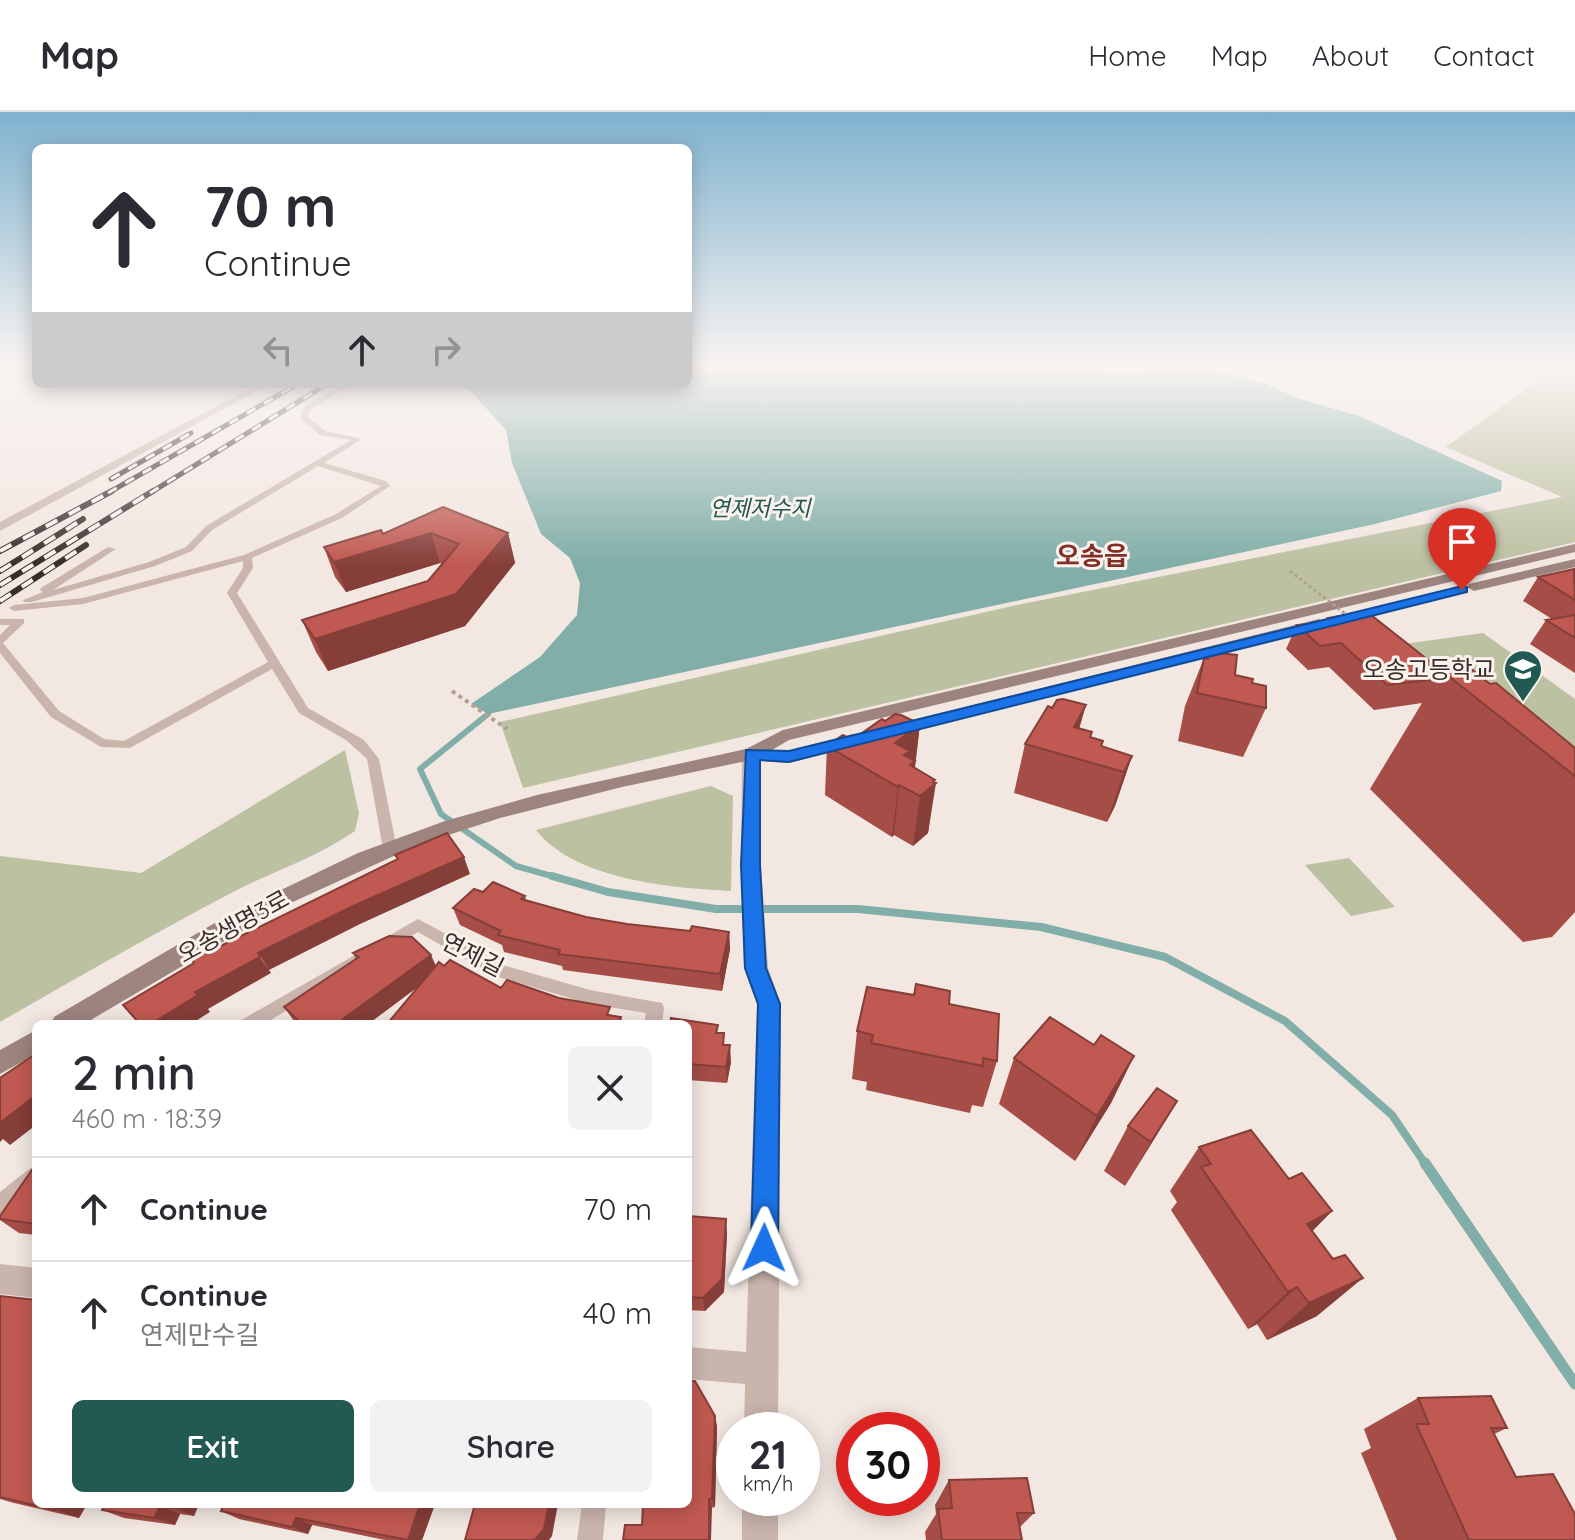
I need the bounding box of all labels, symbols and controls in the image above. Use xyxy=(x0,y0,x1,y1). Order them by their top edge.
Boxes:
text: Map xyxy=(40,31,119,79)
text: Home xyxy=(1088,38,1167,73)
text: Map xyxy=(1211,38,1268,73)
text: About xyxy=(1312,38,1389,73)
text: Contact xyxy=(1433,38,1535,73)
text: 70 m xyxy=(204,171,336,241)
icon: ahead xyxy=(72,176,176,280)
text: Continue xyxy=(204,240,352,285)
icon: left xyxy=(256,328,300,372)
icon: ahead xyxy=(340,328,384,372)
icon: right xyxy=(424,328,468,372)
water label: 연제저수지 xyxy=(709,494,812,522)
pin xyxy=(1428,508,1496,590)
icon: arrive xyxy=(1440,520,1484,564)
district label: 오송읍 xyxy=(1056,539,1128,572)
school or university icon: 오송고등학교 xyxy=(1502,648,1544,703)
place label: 오송고등학교 xyxy=(1363,654,1495,684)
street label: 오송생명3로 xyxy=(172,883,294,969)
street label: 연제길 xyxy=(437,926,509,982)
text: 2 min xyxy=(72,1042,196,1102)
button: close xyxy=(568,1046,652,1130)
text: 460 m · 18:39 xyxy=(72,1102,222,1135)
icon: ahead xyxy=(72,1187,116,1231)
text: Continue xyxy=(140,1190,268,1228)
text: 70 m xyxy=(583,1190,652,1228)
position arrow xyxy=(722,1206,806,1290)
text: Continue xyxy=(140,1276,268,1314)
icon: ahead xyxy=(72,1291,116,1335)
text: 40 m xyxy=(583,1294,652,1332)
text: 연제만수길 xyxy=(140,1318,260,1351)
button: Exit xyxy=(72,1400,354,1492)
button: Share xyxy=(370,1400,652,1492)
speed limit sign: 30 xyxy=(836,1412,940,1516)
text: 21 xyxy=(749,1429,787,1479)
text: km/h xyxy=(743,1471,793,1496)

